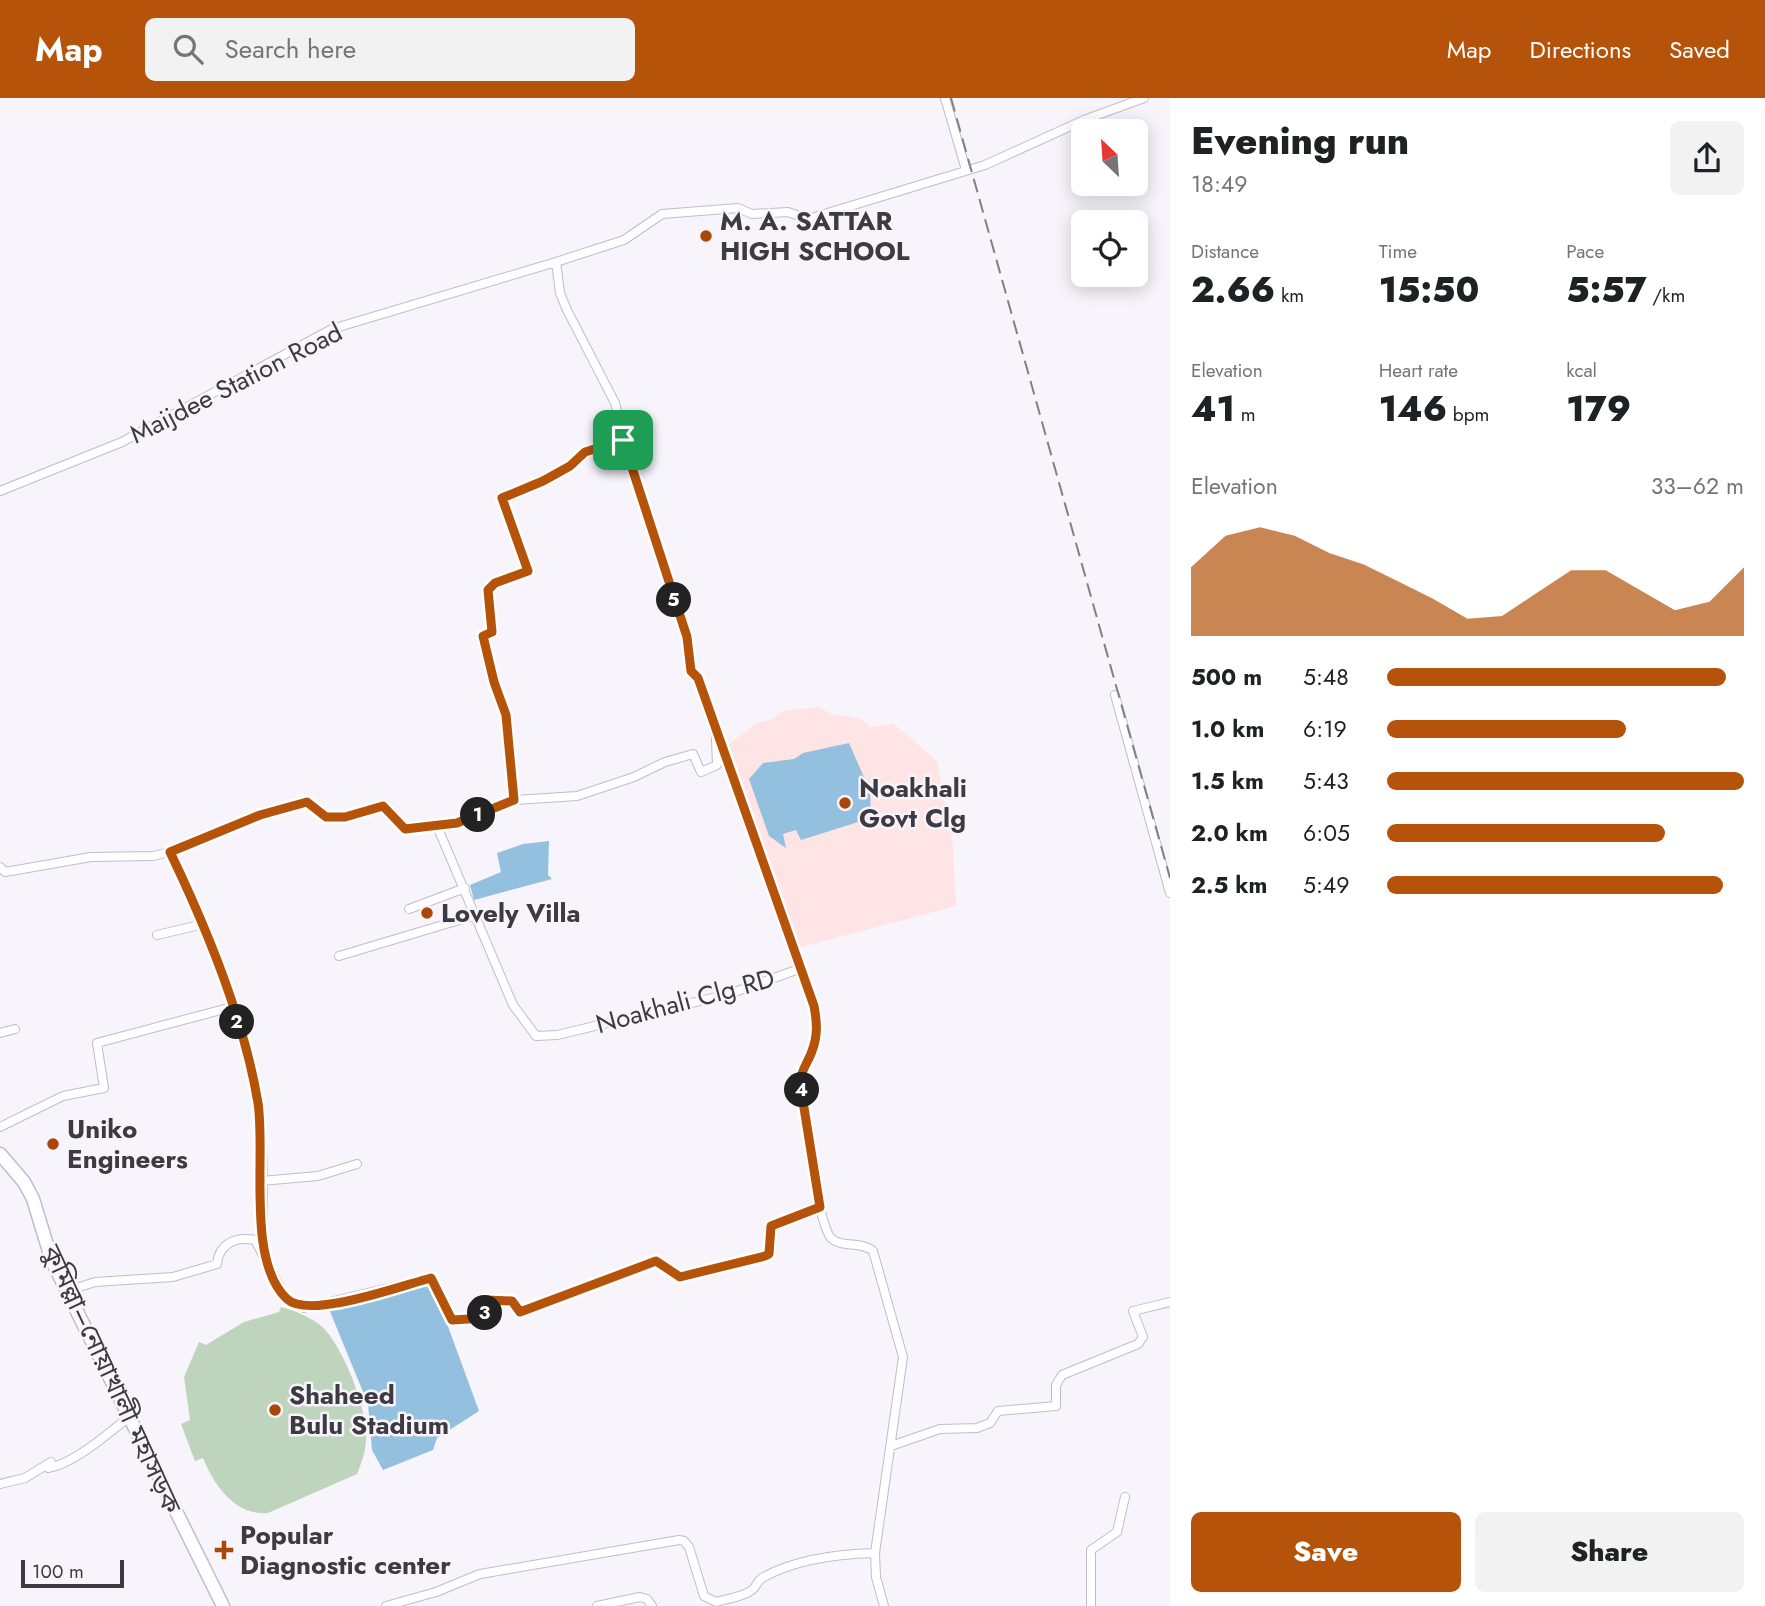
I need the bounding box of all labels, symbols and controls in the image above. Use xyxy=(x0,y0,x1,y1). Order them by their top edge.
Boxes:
search box xyxy=(145,18,635,81)
text: Map xyxy=(35,26,103,73)
icon: search xyxy=(169,30,207,68)
text: Search here xyxy=(225,30,356,68)
text: Map xyxy=(1447,32,1492,67)
text: Directions xyxy=(1530,32,1631,67)
text: Saved xyxy=(1669,32,1730,67)
text: Evening run xyxy=(1191,113,1409,168)
north arrow xyxy=(1071,119,1148,196)
map controls xyxy=(1071,119,1148,287)
button: share xyxy=(1670,121,1744,195)
text: 18:49 xyxy=(1191,167,1247,201)
place label: M. A. SATTAR HIGH SCHOOL xyxy=(720,202,910,270)
button: locate xyxy=(1071,210,1148,287)
marker: M. A. SATTAR HIGH SCHOOL xyxy=(698,228,714,244)
text: Distance xyxy=(1191,238,1259,265)
text: Time xyxy=(1379,238,1417,265)
text: Pace xyxy=(1566,238,1604,265)
text: 2.66 xyxy=(1191,265,1275,315)
text: 15:50 xyxy=(1379,265,1479,315)
text: 5:57 xyxy=(1566,265,1647,315)
text: km xyxy=(1275,282,1304,309)
text: /km xyxy=(1647,282,1685,309)
street label: Maijdee Station Road xyxy=(123,313,349,453)
text: Elevation xyxy=(1191,357,1263,384)
text: Heart rate xyxy=(1379,357,1458,384)
text: kcal xyxy=(1566,357,1597,384)
text: 41 xyxy=(1191,384,1235,434)
text: 146 xyxy=(1379,384,1447,434)
text: 179 xyxy=(1566,384,1631,434)
text: m xyxy=(1235,401,1256,428)
text: bpm xyxy=(1447,401,1489,428)
pin xyxy=(593,410,653,470)
icon: arrive xyxy=(604,421,642,459)
text: Elevation xyxy=(1191,469,1278,503)
text: 33–62 m xyxy=(1651,469,1744,503)
pin: 5 xyxy=(656,582,692,618)
text: 5 xyxy=(667,586,680,613)
text: 500 m xyxy=(1191,660,1262,694)
text: 5:48 xyxy=(1303,660,1349,694)
text: 1.0 km xyxy=(1191,712,1264,746)
text: 6:19 xyxy=(1303,712,1347,746)
text: 1.5 km xyxy=(1191,764,1264,798)
text: 5:43 xyxy=(1303,764,1349,798)
place label: Noakhali Govt Clg xyxy=(859,769,967,837)
marker: Noakhali Govt Clg xyxy=(837,795,853,811)
pin: 1 xyxy=(461,798,496,832)
text: 1 xyxy=(473,801,482,828)
text: 2.0 km xyxy=(1191,816,1268,850)
text: 6:05 xyxy=(1303,816,1350,850)
text: 2.5 km xyxy=(1191,868,1267,902)
text: 5:49 xyxy=(1303,868,1350,902)
place label: Lovely Villa xyxy=(441,894,581,932)
marker: Lovely Villa xyxy=(419,905,435,921)
street label: Noakhali Clg RD xyxy=(591,959,779,1043)
pin: 2 xyxy=(219,1004,254,1040)
text: 2 xyxy=(230,1008,243,1035)
pin: 4 xyxy=(784,1072,820,1108)
text: 4 xyxy=(795,1076,808,1103)
place label: Uniko Engineers xyxy=(67,1110,188,1178)
marker: Uniko Engineers xyxy=(45,1136,61,1152)
street label: কুমিল্লা–নোয়াখালী মহাসড়ক xyxy=(33,1237,191,1521)
pin: 3 xyxy=(468,1296,503,1330)
text: 3 xyxy=(479,1299,490,1326)
place label: Shaheed Bulu Stadium xyxy=(289,1376,449,1444)
marker: Shaheed Bulu Stadium xyxy=(267,1402,283,1418)
button: Save xyxy=(1191,1512,1461,1592)
button: Share xyxy=(1475,1512,1744,1592)
place label: Popular Diagnostic center xyxy=(240,1516,451,1584)
marker: Popular Diagnostic center xyxy=(214,1540,234,1560)
scale bar xyxy=(21,1557,124,1589)
text: 100 m xyxy=(32,1558,84,1585)

